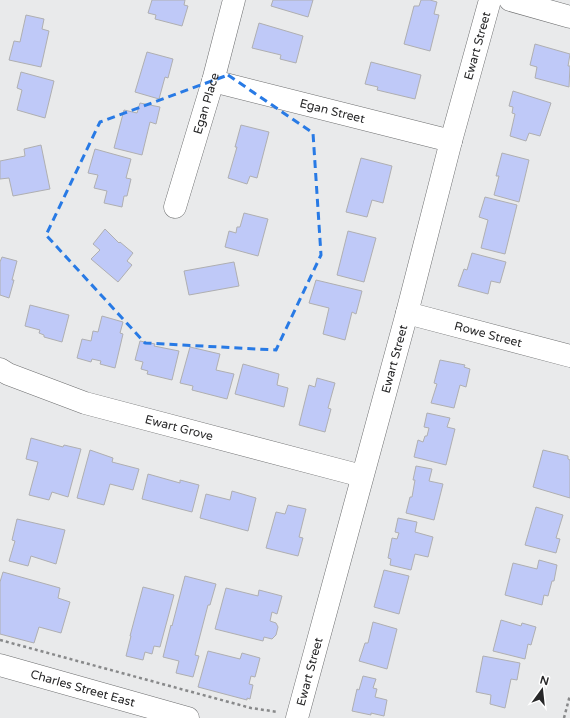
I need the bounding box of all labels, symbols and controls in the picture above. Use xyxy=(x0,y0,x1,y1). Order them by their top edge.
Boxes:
street label: Ewart Street xyxy=(461,10,494,82)
street label: Egan Place xyxy=(190,71,222,136)
street label: Egan Street xyxy=(298,96,367,126)
street label: Rowe Street xyxy=(453,319,524,350)
street label: Ewart Street xyxy=(379,323,411,395)
street label: Ewart Grove xyxy=(144,412,215,444)
street label: Ewart Street xyxy=(294,636,326,707)
street label: Charles Street East xyxy=(29,667,137,710)
north arrow xyxy=(522,670,562,710)
text: N xyxy=(539,673,550,688)

